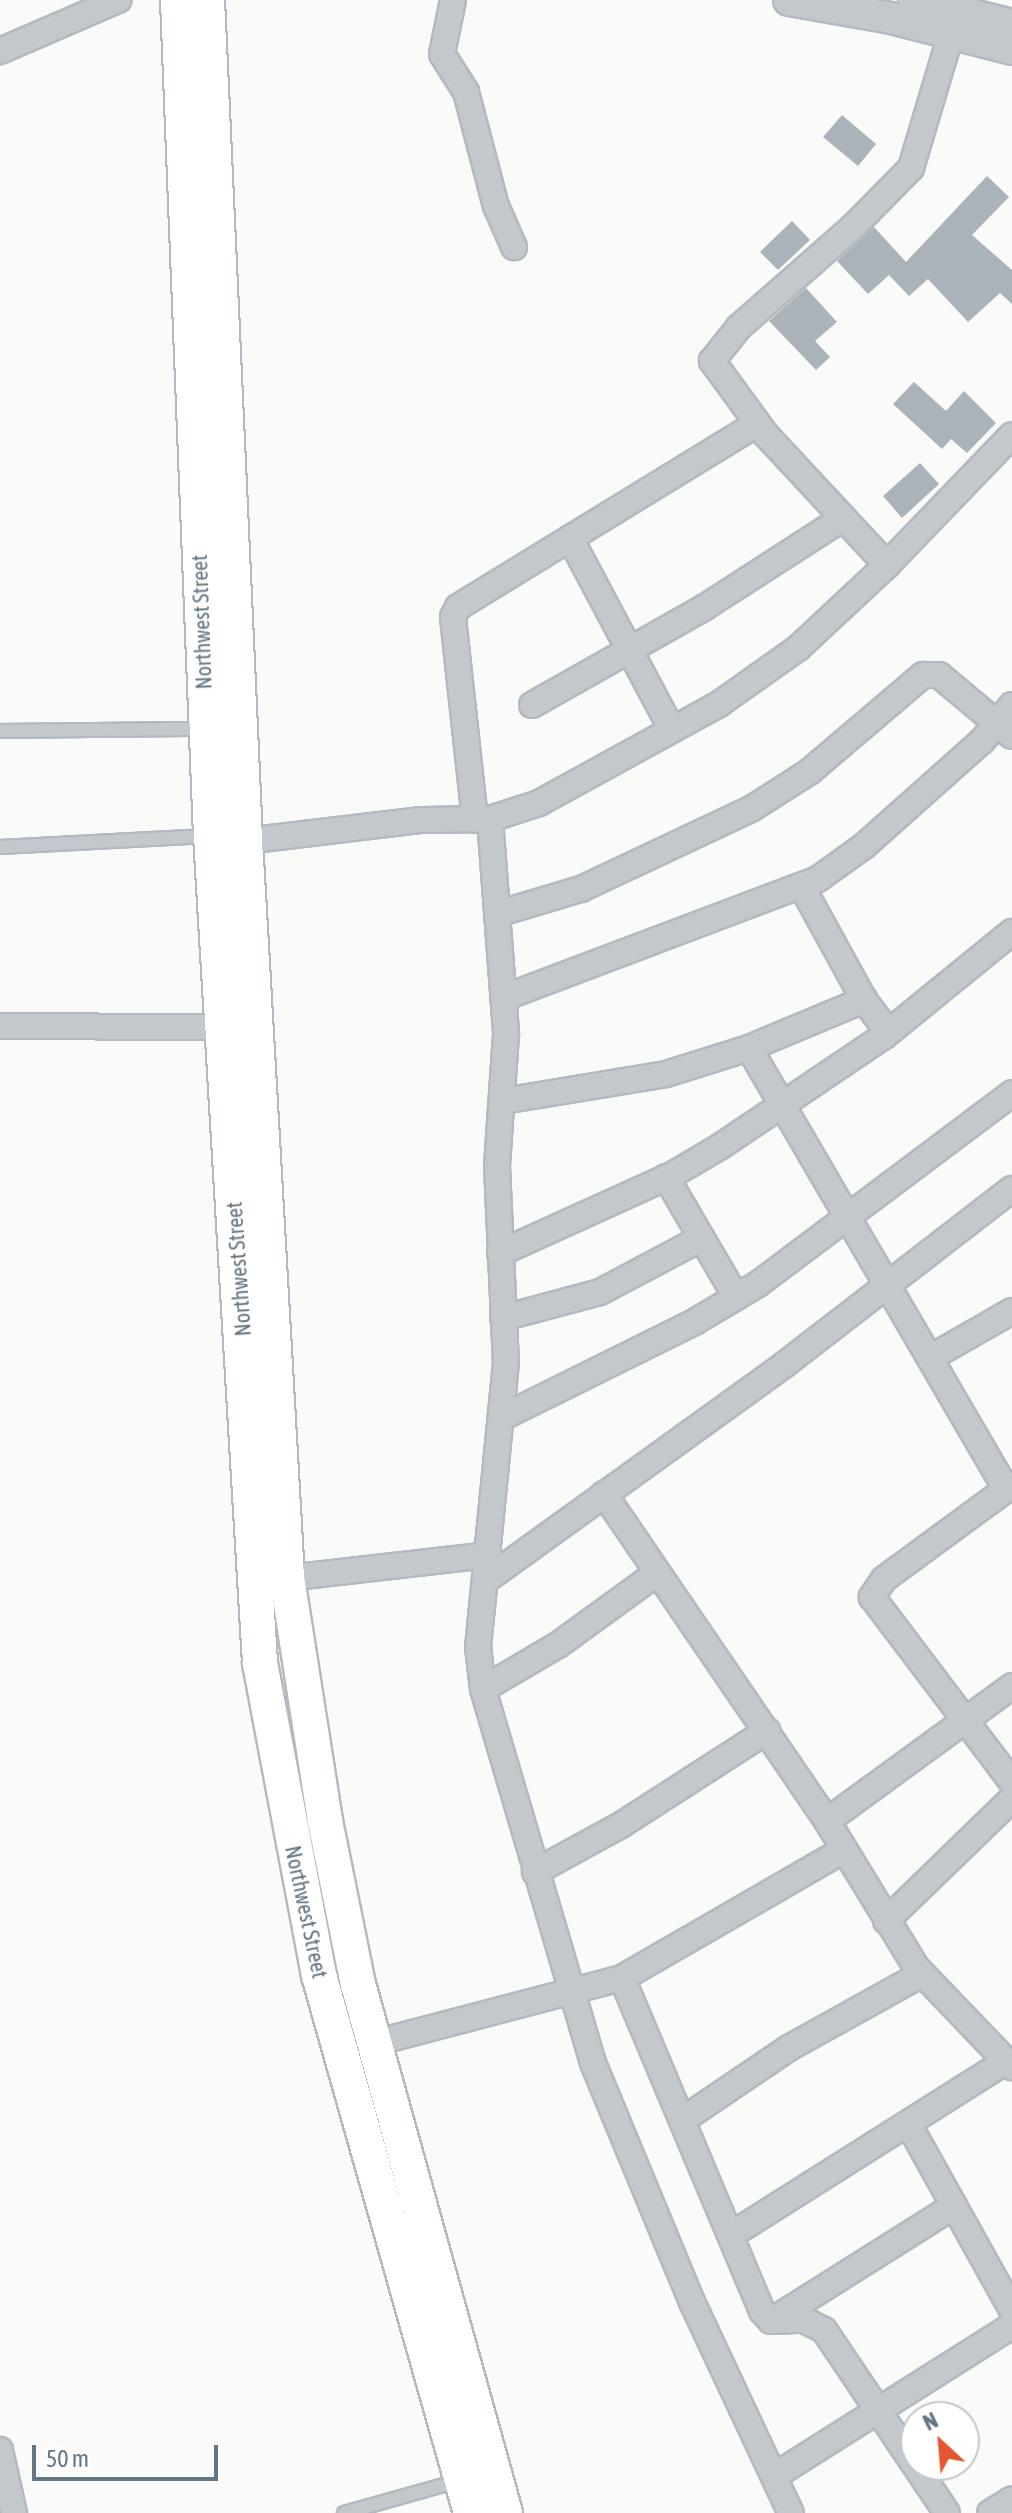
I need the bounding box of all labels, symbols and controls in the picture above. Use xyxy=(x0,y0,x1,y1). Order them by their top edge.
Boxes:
street label: Northwest Street xyxy=(186,554,218,690)
street label: Northwest Street xyxy=(221,1201,257,1337)
street label: Northwest Street xyxy=(279,1843,333,1981)
north arrow xyxy=(900,2401,980,2481)
text: N xyxy=(919,2407,942,2436)
scale bar xyxy=(36,2429,222,2479)
text: 50 m xyxy=(46,2445,89,2472)

